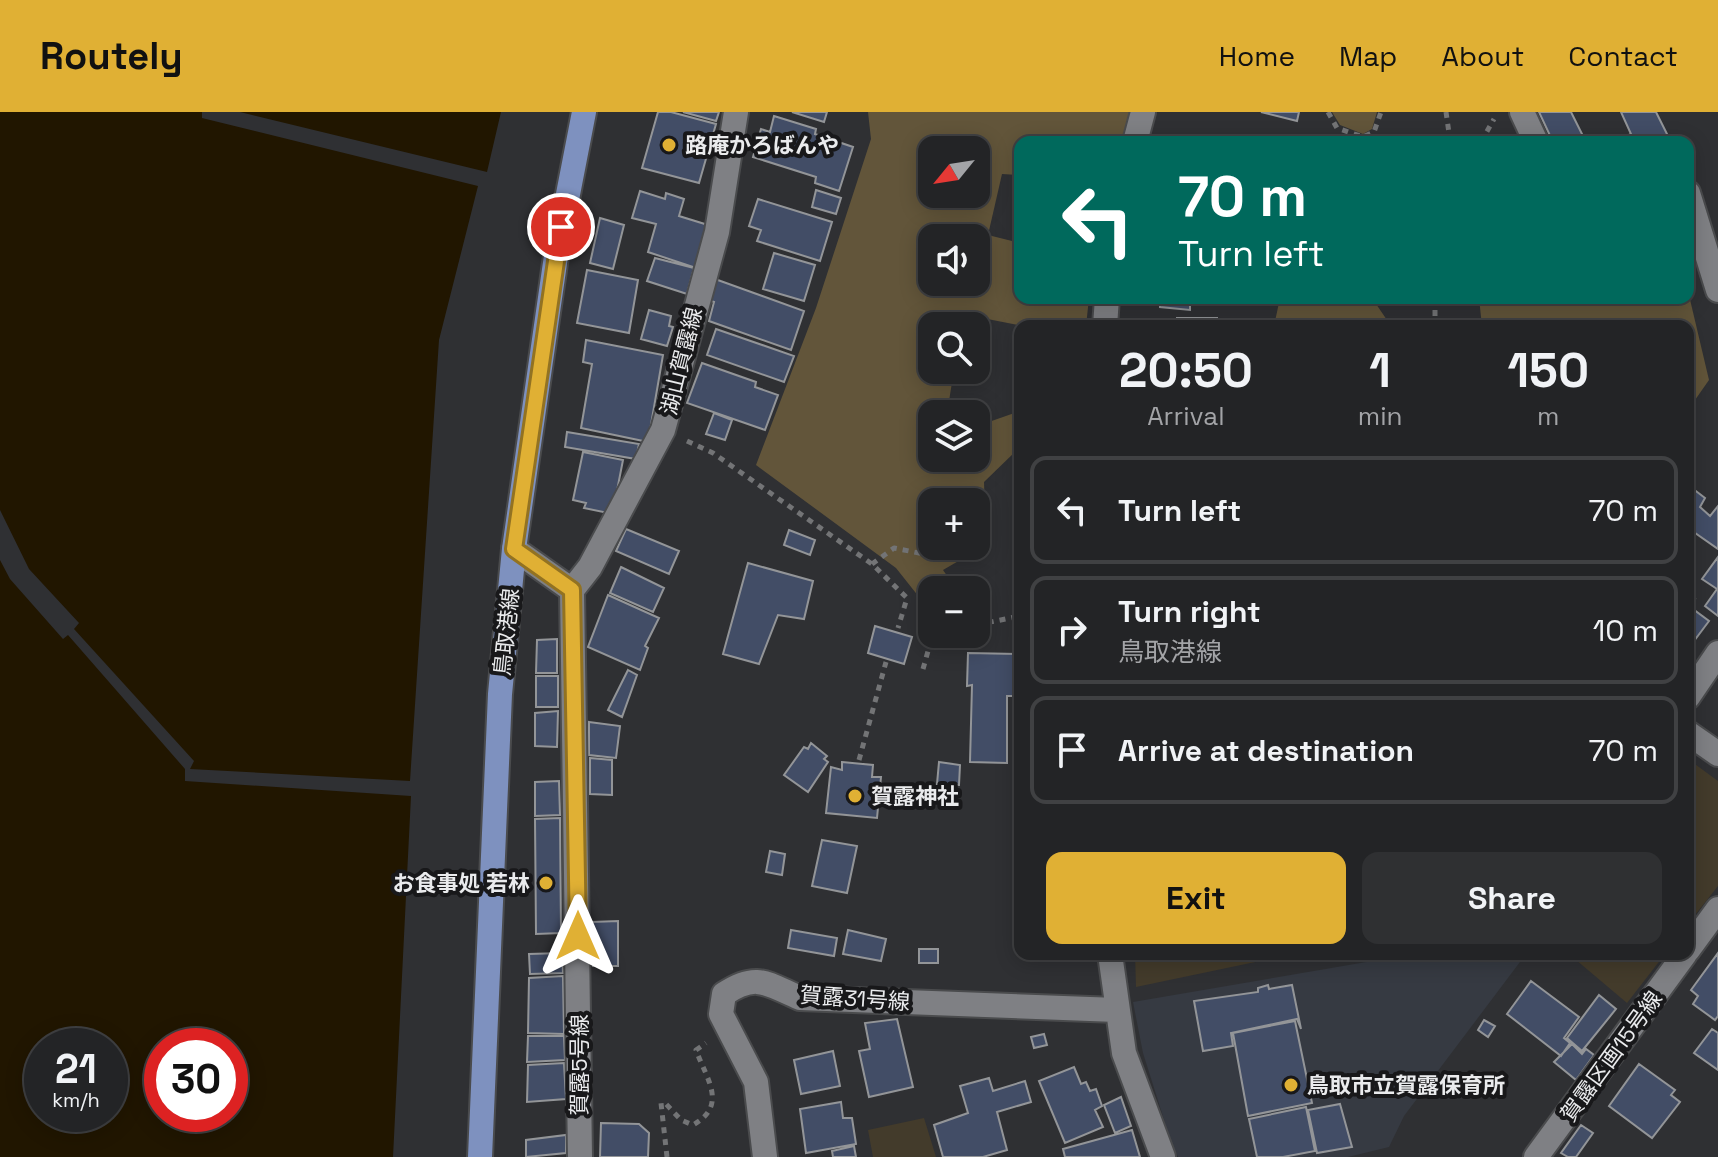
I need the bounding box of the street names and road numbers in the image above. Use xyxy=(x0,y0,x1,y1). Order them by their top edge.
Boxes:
street label: 湖山賀露線 xyxy=(654,304,708,418)
street label: 鳥取港線 xyxy=(487,587,525,677)
street label: 賀露31号線 xyxy=(799,980,911,1016)
street label: 賀露区画15号線 xyxy=(1554,985,1668,1127)
street label: 賀露5号線 xyxy=(565,1014,593,1116)

